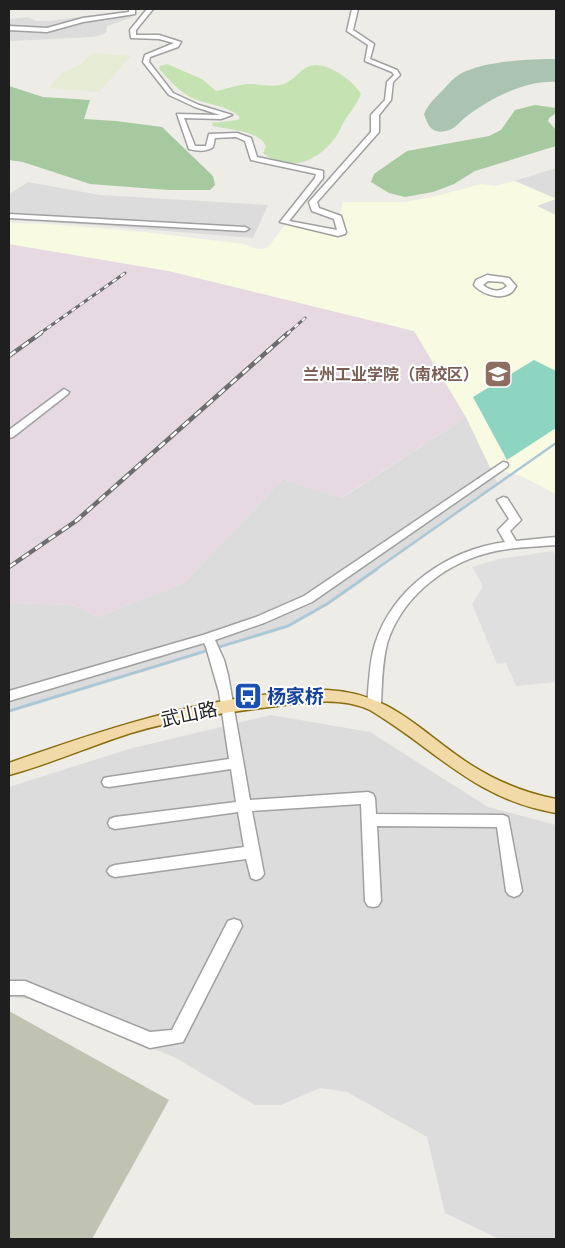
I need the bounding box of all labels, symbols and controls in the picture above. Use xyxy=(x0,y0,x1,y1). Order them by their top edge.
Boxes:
school or university icon: 兰州工业学院（南校区） xyxy=(483,359,513,389)
place label: 兰州工业学院（南校区） xyxy=(303,363,479,386)
bus stop icon: 杨家桥 xyxy=(233,681,263,711)
place label: 杨家桥 xyxy=(267,683,324,710)
street label: 武山路 xyxy=(158,695,220,734)

